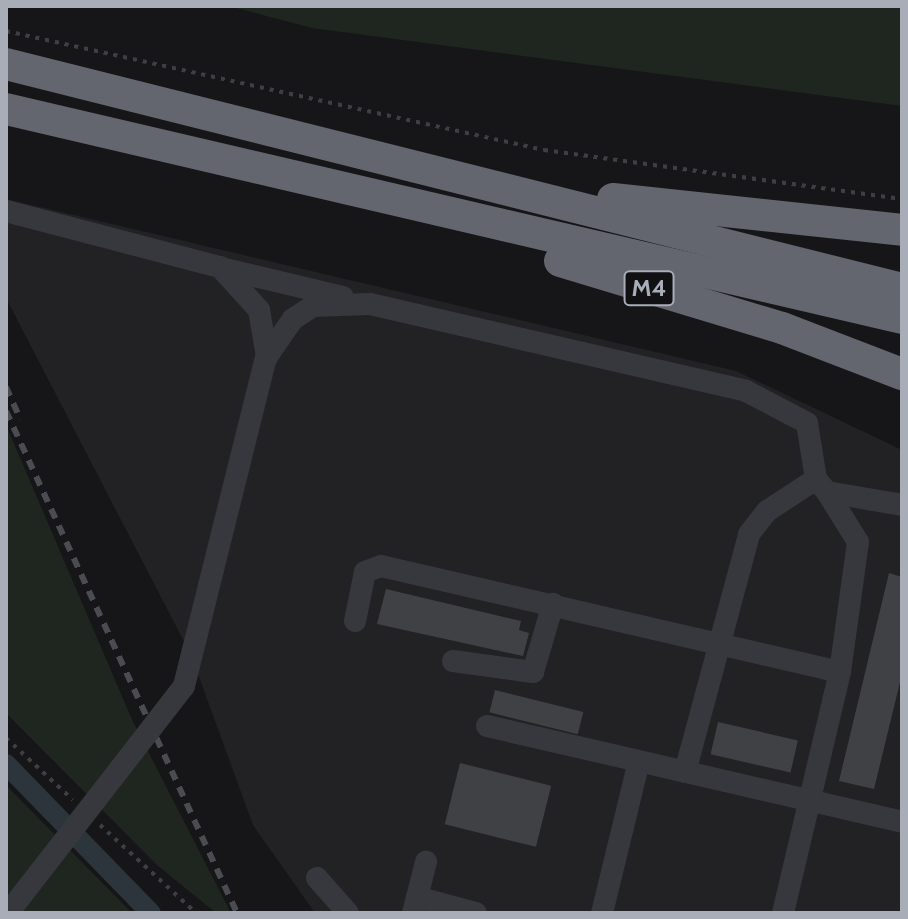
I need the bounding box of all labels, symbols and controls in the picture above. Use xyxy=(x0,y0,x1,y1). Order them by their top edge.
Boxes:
road number: M4 xyxy=(623,268,675,308)

